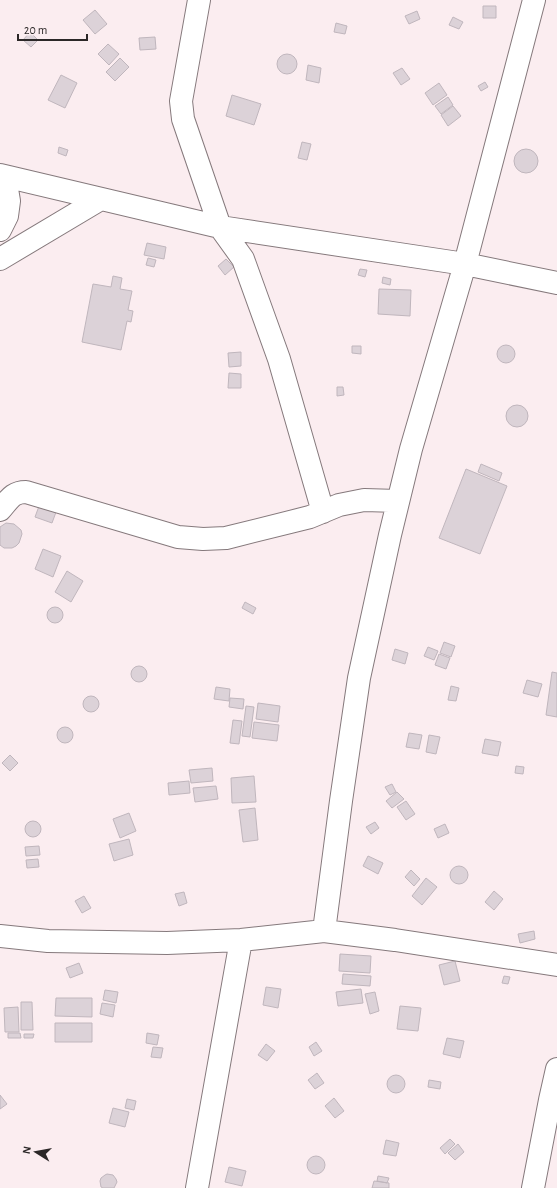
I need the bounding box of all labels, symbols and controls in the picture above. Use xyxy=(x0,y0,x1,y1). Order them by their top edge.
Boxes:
scale bar xyxy=(18,16,87,42)
text: 20 m xyxy=(24,24,47,36)
north arrow xyxy=(16,1132,56,1172)
text: N xyxy=(21,1145,33,1155)

